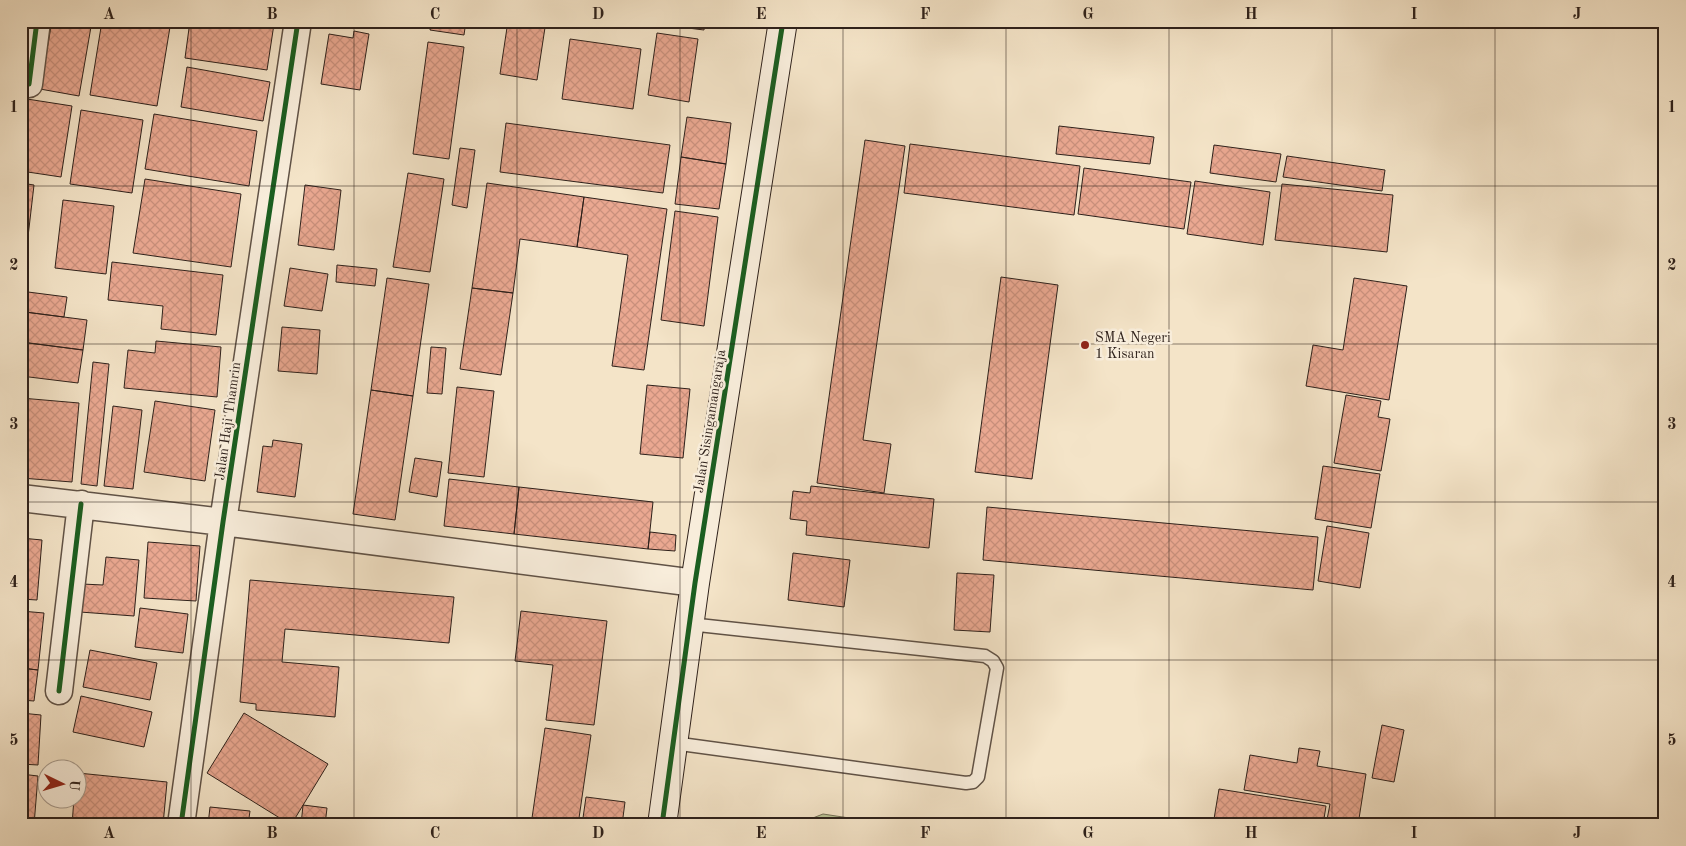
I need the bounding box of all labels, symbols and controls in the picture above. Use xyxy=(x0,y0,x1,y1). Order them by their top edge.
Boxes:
text: A xyxy=(103,7,115,23)
text: B xyxy=(266,7,278,23)
text: C xyxy=(430,7,440,23)
text: D xyxy=(592,7,604,23)
text: E xyxy=(755,7,767,23)
text: F xyxy=(920,7,931,23)
text: G xyxy=(1082,7,1094,23)
text: H xyxy=(1244,7,1258,23)
text: I xyxy=(1410,7,1418,23)
text: J xyxy=(1573,7,1582,23)
text: 1 xyxy=(9,100,19,116)
text: 1 xyxy=(1667,100,1677,116)
text: 2 xyxy=(9,258,19,274)
text: 2 xyxy=(1667,258,1677,274)
place label: SMA Negeri 1 Kisaran xyxy=(1095,331,1171,361)
marker: SMA Negeri 1 Kisaran xyxy=(1079,339,1091,351)
street label: Jalan Sisingamangaraja xyxy=(692,348,728,494)
street label: Jalan Haji Thamrin xyxy=(213,361,243,481)
text: 3 xyxy=(9,417,19,433)
text: 3 xyxy=(1667,417,1677,433)
text: 4 xyxy=(9,575,19,591)
text: 4 xyxy=(1667,575,1677,591)
text: 5 xyxy=(9,733,19,749)
text: 5 xyxy=(1667,733,1677,749)
north arrow xyxy=(38,758,88,808)
text: U xyxy=(66,779,81,791)
text: A xyxy=(103,826,115,842)
text: B xyxy=(266,826,278,842)
text: C xyxy=(430,826,440,842)
text: D xyxy=(592,826,604,842)
text: E xyxy=(755,826,767,842)
text: F xyxy=(920,826,931,842)
text: G xyxy=(1082,826,1094,842)
text: H xyxy=(1244,826,1258,842)
text: I xyxy=(1410,826,1418,842)
text: J xyxy=(1573,826,1582,842)

